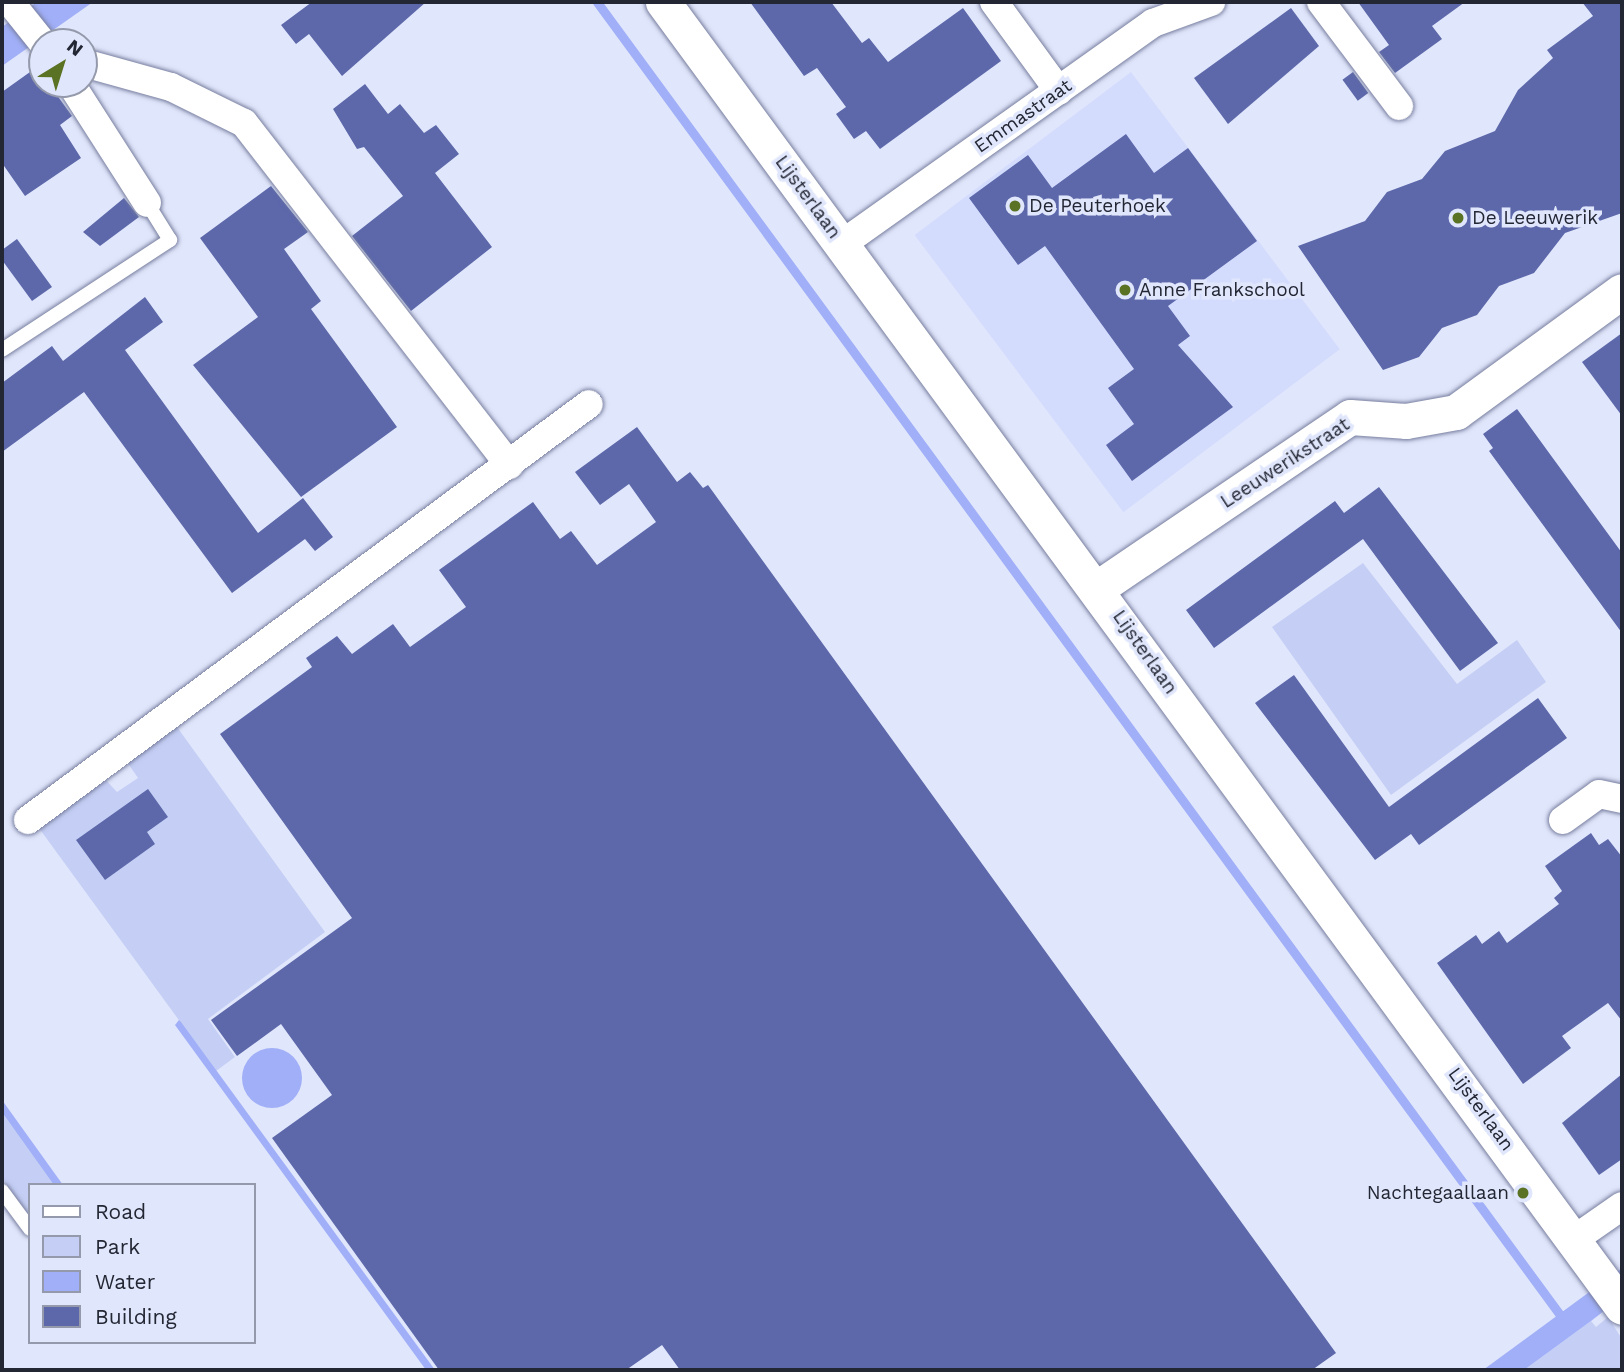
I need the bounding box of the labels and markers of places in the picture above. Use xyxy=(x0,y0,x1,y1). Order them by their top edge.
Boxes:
place label: De Peuterhoek xyxy=(1029,195,1166,217)
marker: De Peuterhoek xyxy=(1007,198,1023,214)
place label: De Leeuwerik xyxy=(1472,207,1598,229)
marker: De Leeuwerik xyxy=(1450,210,1466,226)
place label: Anne Frankschool xyxy=(1139,279,1305,301)
marker: Anne Frankschool xyxy=(1117,282,1133,298)
place label: Nachtegaallaan xyxy=(1367,1182,1509,1204)
marker: Nachtegaallaan xyxy=(1515,1185,1531,1201)

